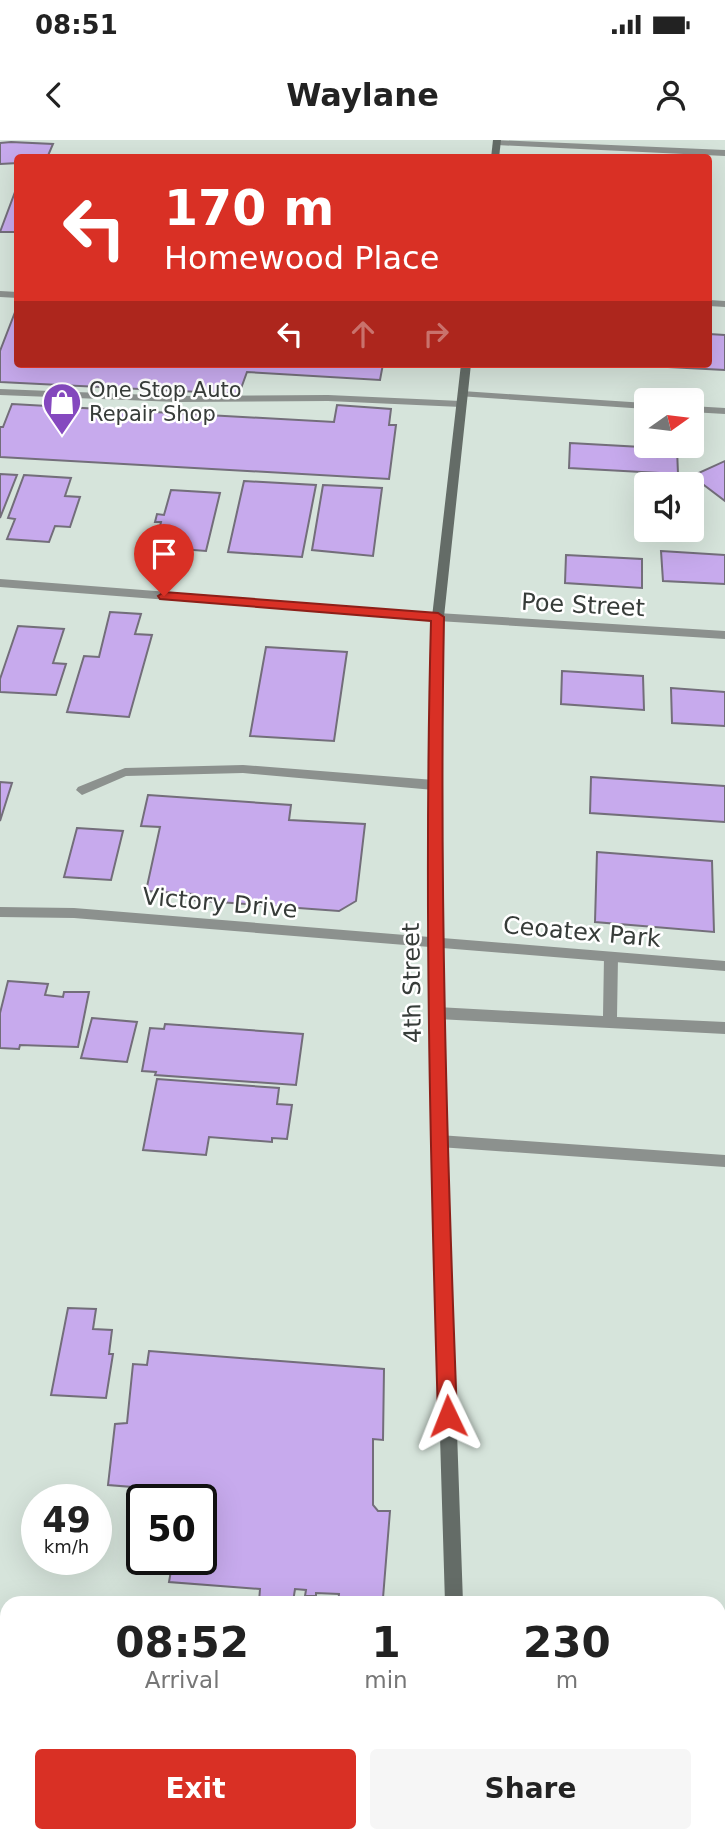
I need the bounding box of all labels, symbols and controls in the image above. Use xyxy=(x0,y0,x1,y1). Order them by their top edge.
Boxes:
text: 08:51 xyxy=(35,10,118,40)
icon: back xyxy=(35,76,73,114)
text: Waylane xyxy=(286,76,439,114)
icon: person xyxy=(652,76,690,114)
text: 170 m xyxy=(164,180,334,237)
icon: left xyxy=(49,182,140,273)
text: Homewood Place xyxy=(164,239,439,277)
icon: left xyxy=(271,315,309,353)
icon: ahead xyxy=(344,315,382,353)
icon: right xyxy=(417,315,455,353)
place label: One Stop Auto Repair Shop xyxy=(89,378,242,426)
shop icon: One Stop Auto Repair Shop xyxy=(41,381,83,436)
north arrow xyxy=(634,388,704,458)
map controls xyxy=(634,388,704,542)
button: sound xyxy=(634,472,704,542)
pin xyxy=(134,524,194,596)
icon: arrive xyxy=(145,535,183,573)
street label: Poe Street xyxy=(521,588,645,622)
street label: Victory Drive xyxy=(141,882,299,924)
street label: Ceoatex Park xyxy=(502,911,662,953)
street label: 4th Street xyxy=(397,923,427,1043)
position arrow xyxy=(411,1379,485,1453)
speed limit sign: 50 xyxy=(126,1484,217,1575)
text: 49 xyxy=(42,1500,91,1540)
text: km/h xyxy=(44,1536,89,1557)
text: 08:52 xyxy=(115,1618,249,1667)
text: 1 xyxy=(371,1618,401,1667)
text: 230 xyxy=(523,1618,611,1667)
text: Arrival xyxy=(145,1667,220,1693)
text: min xyxy=(364,1667,408,1693)
text: m xyxy=(556,1667,578,1693)
button: Exit xyxy=(35,1749,356,1829)
button: Share xyxy=(370,1749,691,1829)

